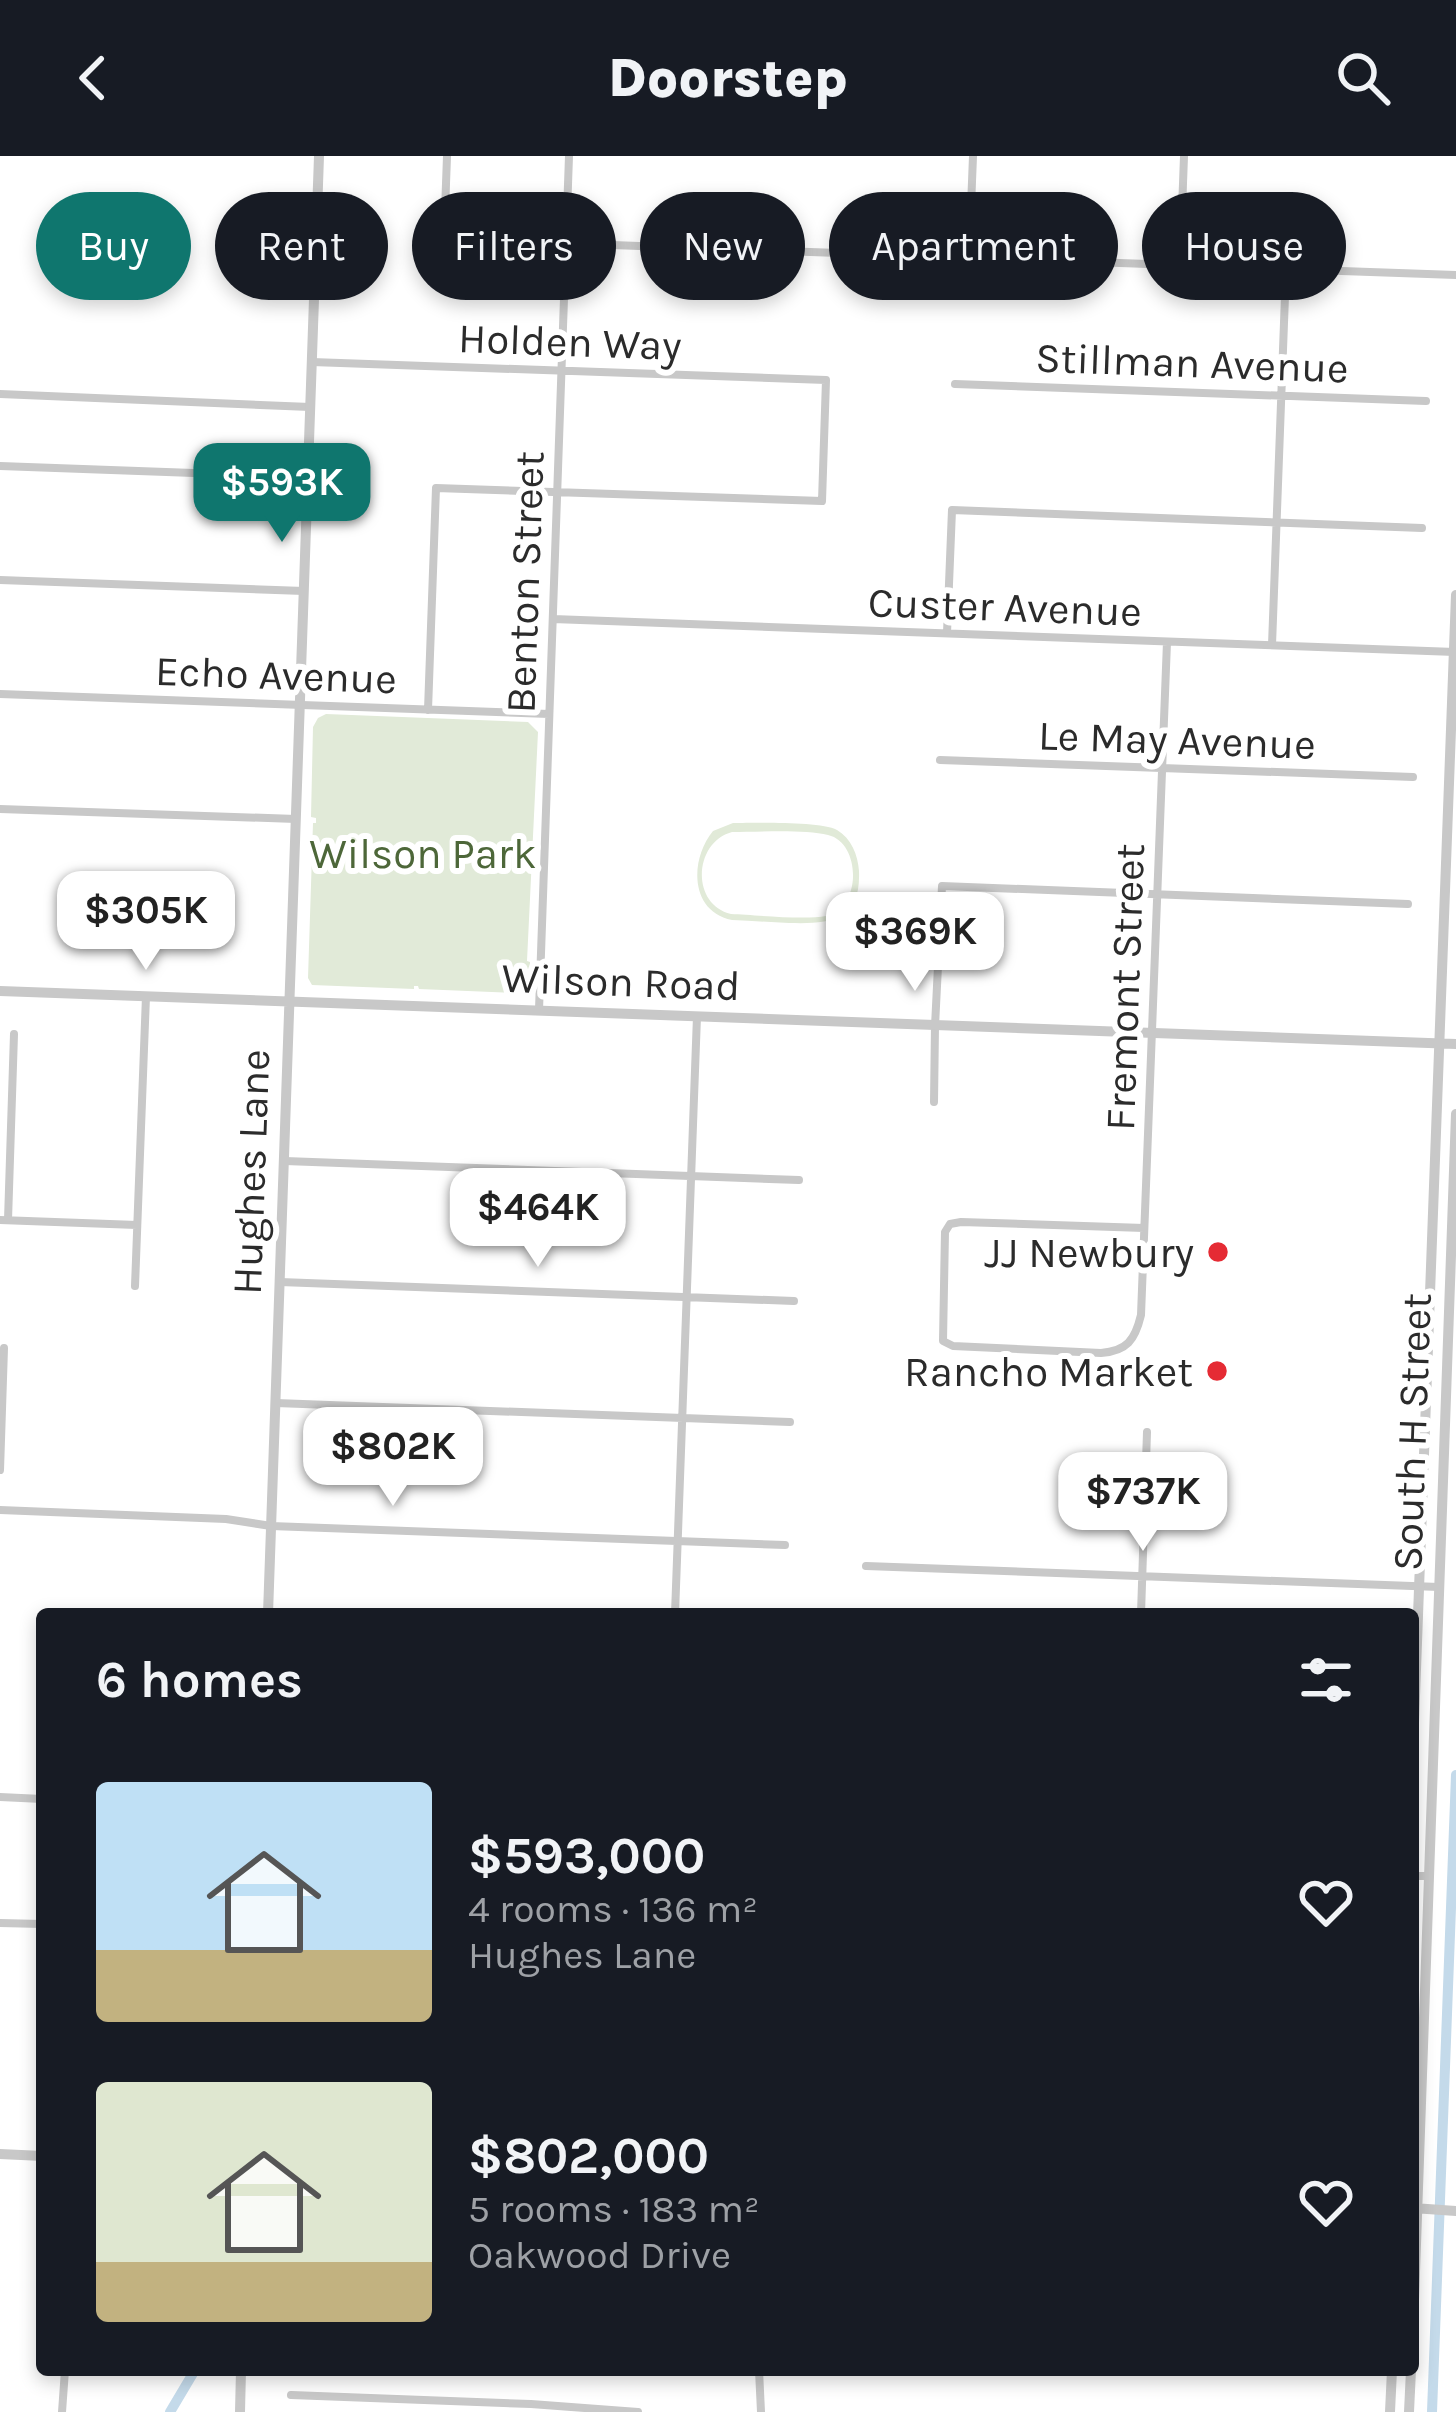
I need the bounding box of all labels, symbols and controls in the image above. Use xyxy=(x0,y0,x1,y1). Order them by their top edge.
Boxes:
icon: back xyxy=(60,45,126,111)
icon: search xyxy=(1330,45,1396,111)
text: Doorstep xyxy=(608,46,848,110)
chip: Buy xyxy=(36,192,191,300)
chip: Rent xyxy=(215,192,388,300)
chip: Filters xyxy=(412,192,616,300)
chip: New xyxy=(640,192,805,300)
chip: Apartment xyxy=(829,192,1118,300)
chip: House xyxy=(1142,192,1346,300)
street label: Holden Way xyxy=(457,313,682,371)
street label: Stillman Avenue xyxy=(1035,333,1349,393)
pin: $593K xyxy=(198,443,366,545)
street label: Benton Street xyxy=(495,450,555,714)
text: $593K xyxy=(220,459,344,505)
street label: Custer Avenue xyxy=(867,577,1143,637)
street label: Echo Avenue xyxy=(154,646,398,704)
street label: Le May Avenue xyxy=(1037,710,1317,770)
park label: Wilson Park xyxy=(309,829,537,879)
street label: Fremont Street xyxy=(1095,843,1155,1132)
pin: $305K xyxy=(62,871,230,973)
text: $305K xyxy=(84,887,208,933)
pin: $369K xyxy=(831,892,999,994)
text: $369K xyxy=(853,908,977,954)
street label: Wilson Road xyxy=(501,953,741,1011)
street label: Hughes Lane xyxy=(222,1048,280,1296)
pin: $464K xyxy=(454,1168,622,1270)
text: $464K xyxy=(477,1184,599,1230)
place label: JJ Newbury xyxy=(984,1228,1194,1278)
marker: JJ Newbury xyxy=(1205,1239,1231,1265)
street label: South H Street xyxy=(1382,1292,1442,1572)
place label: Rancho Market xyxy=(904,1347,1193,1397)
marker: Rancho Market xyxy=(1204,1358,1230,1384)
pin: $802K xyxy=(309,1407,477,1509)
text: $802K xyxy=(330,1423,456,1469)
pin: $737K xyxy=(1059,1452,1227,1554)
text: $737K xyxy=(1085,1468,1201,1514)
icon: filters xyxy=(1293,1647,1359,1713)
text: 6 homes xyxy=(96,1650,303,1710)
text: $593,000 xyxy=(468,1826,705,1886)
icon: home xyxy=(192,1830,336,1974)
icon: heart xyxy=(1293,1869,1359,1935)
text: 4 rooms · 136 m² xyxy=(468,1886,758,1932)
text: Hughes Lane xyxy=(468,1932,696,1978)
text: $802,000 xyxy=(468,2126,709,2186)
icon: home xyxy=(192,2130,336,2274)
icon: heart xyxy=(1293,2169,1359,2235)
text: 5 rooms · 183 m² xyxy=(468,2186,760,2232)
text: Oakwood Drive xyxy=(468,2232,731,2278)

